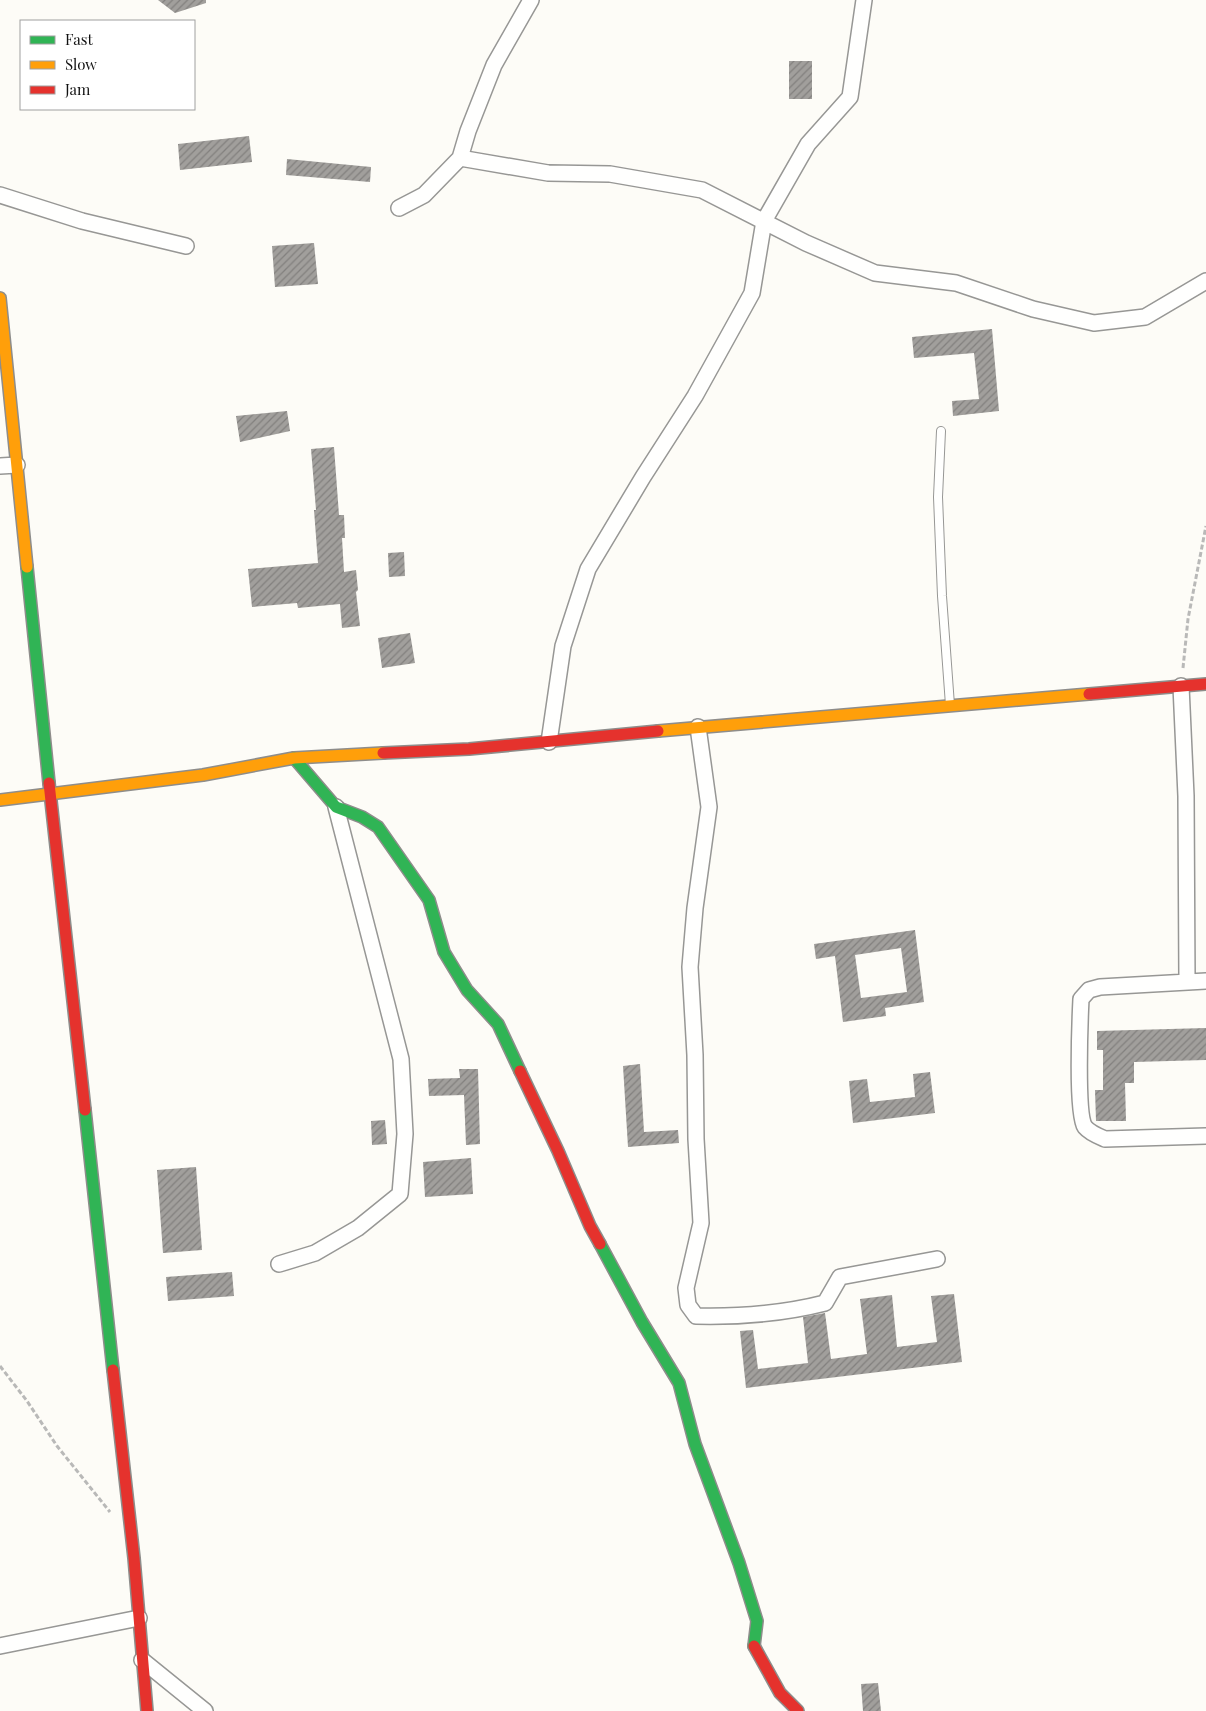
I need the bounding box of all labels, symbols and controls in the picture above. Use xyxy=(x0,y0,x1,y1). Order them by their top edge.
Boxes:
legend xyxy=(20,20,195,110)
text: Fast xyxy=(65,29,94,49)
text: Slow xyxy=(65,54,97,74)
text: Jam xyxy=(64,79,91,99)

